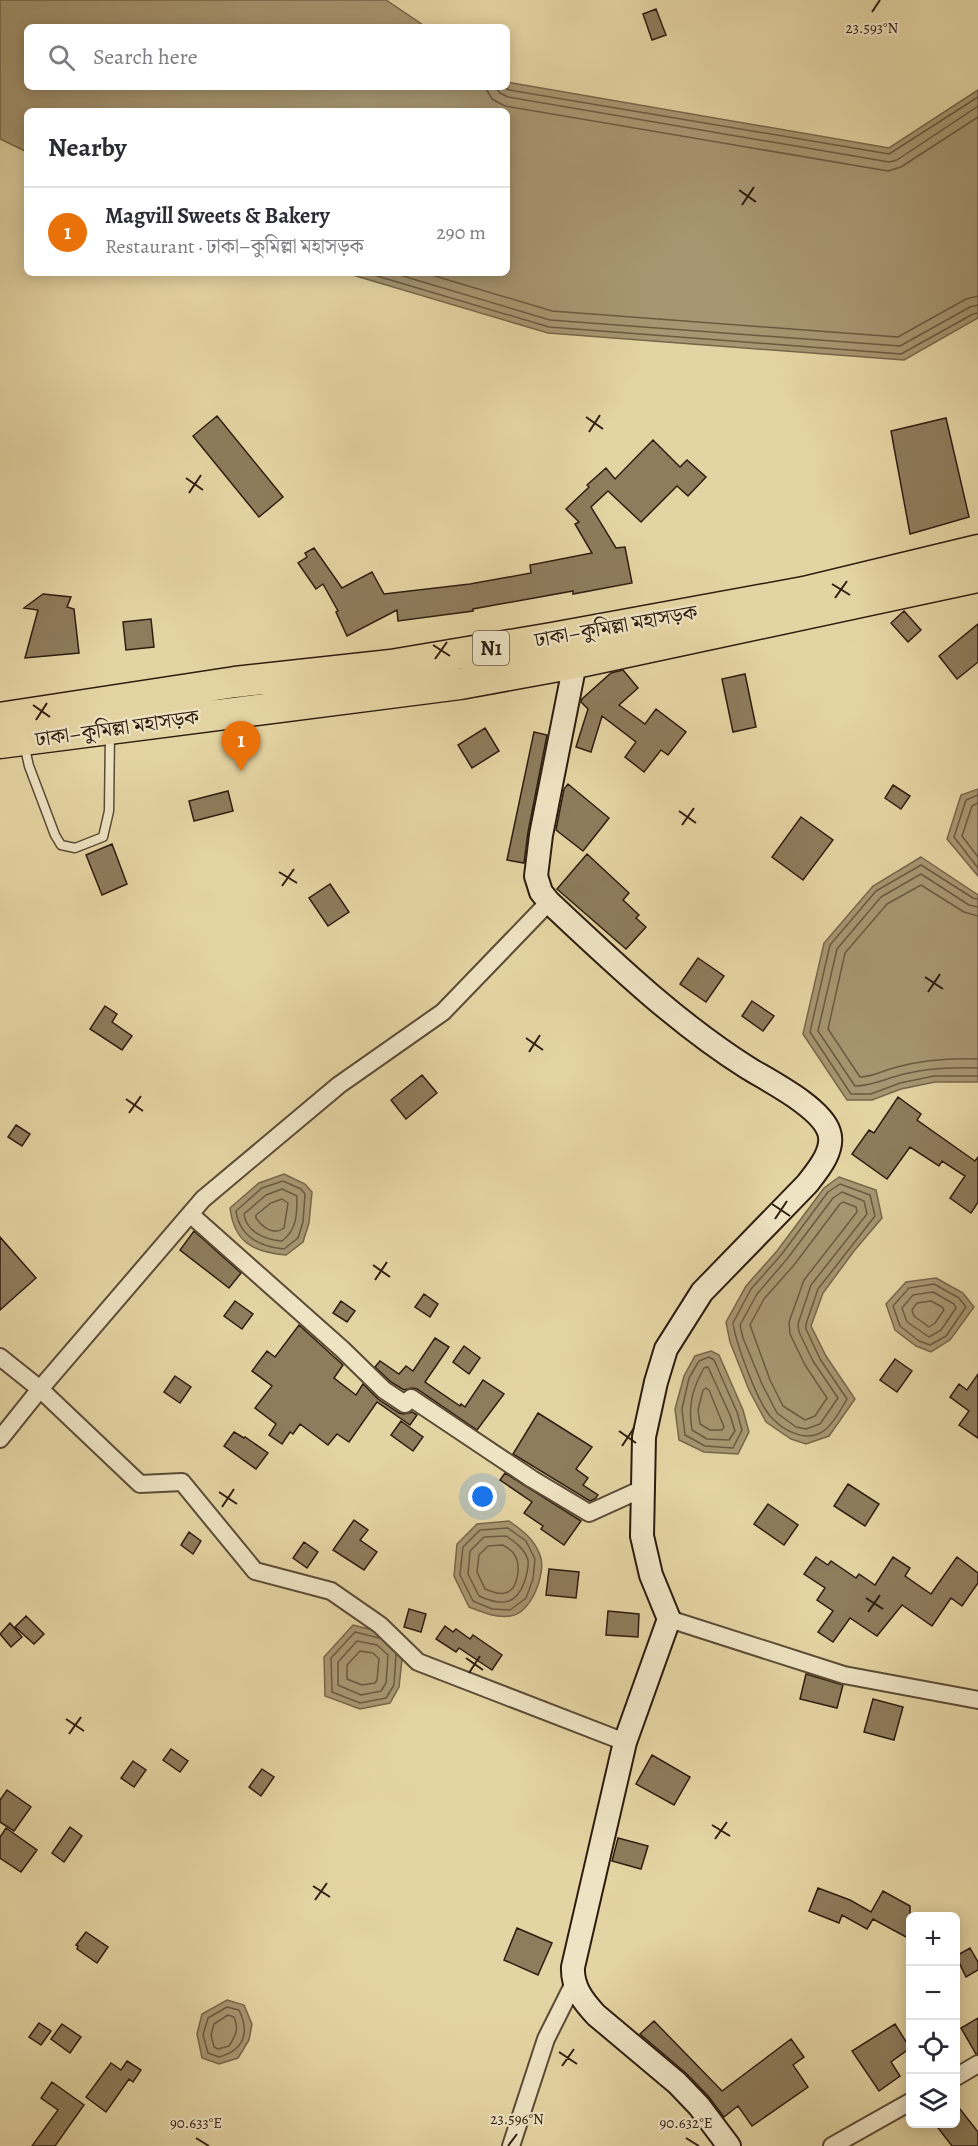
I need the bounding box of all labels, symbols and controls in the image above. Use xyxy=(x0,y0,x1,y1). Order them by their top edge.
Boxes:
text: 23.593°N xyxy=(846,18,899,38)
search box xyxy=(24,24,510,90)
icon: search xyxy=(45,41,78,74)
text: Search here xyxy=(93,42,198,72)
text: Nearby xyxy=(48,130,127,165)
text: Magvill Sweets & Bakery xyxy=(105,201,330,231)
text: 1 xyxy=(64,219,71,246)
text: 290 m xyxy=(436,219,486,246)
text: Restaurant · ঢাকা–কুমিল্লা মহাসড়ক xyxy=(105,233,364,260)
street label: ঢাকা–কুমিল্লা মহাসড়ক xyxy=(531,598,701,654)
road number: N1 xyxy=(473,631,509,665)
street label: ঢাকা–কুমিল্লা মহাসড়ক xyxy=(32,702,202,753)
pin: 1 xyxy=(222,722,260,771)
your location xyxy=(468,1482,497,1511)
map controls xyxy=(906,1912,960,2128)
button: + xyxy=(906,1912,960,1966)
button: − xyxy=(906,1966,960,2020)
button: locate xyxy=(906,2020,960,2074)
button: layers xyxy=(906,2074,960,2128)
text: 23.596°N xyxy=(490,2109,544,2129)
text: 90.633°E xyxy=(170,2113,222,2133)
text: 90.632°E xyxy=(659,2113,713,2133)

